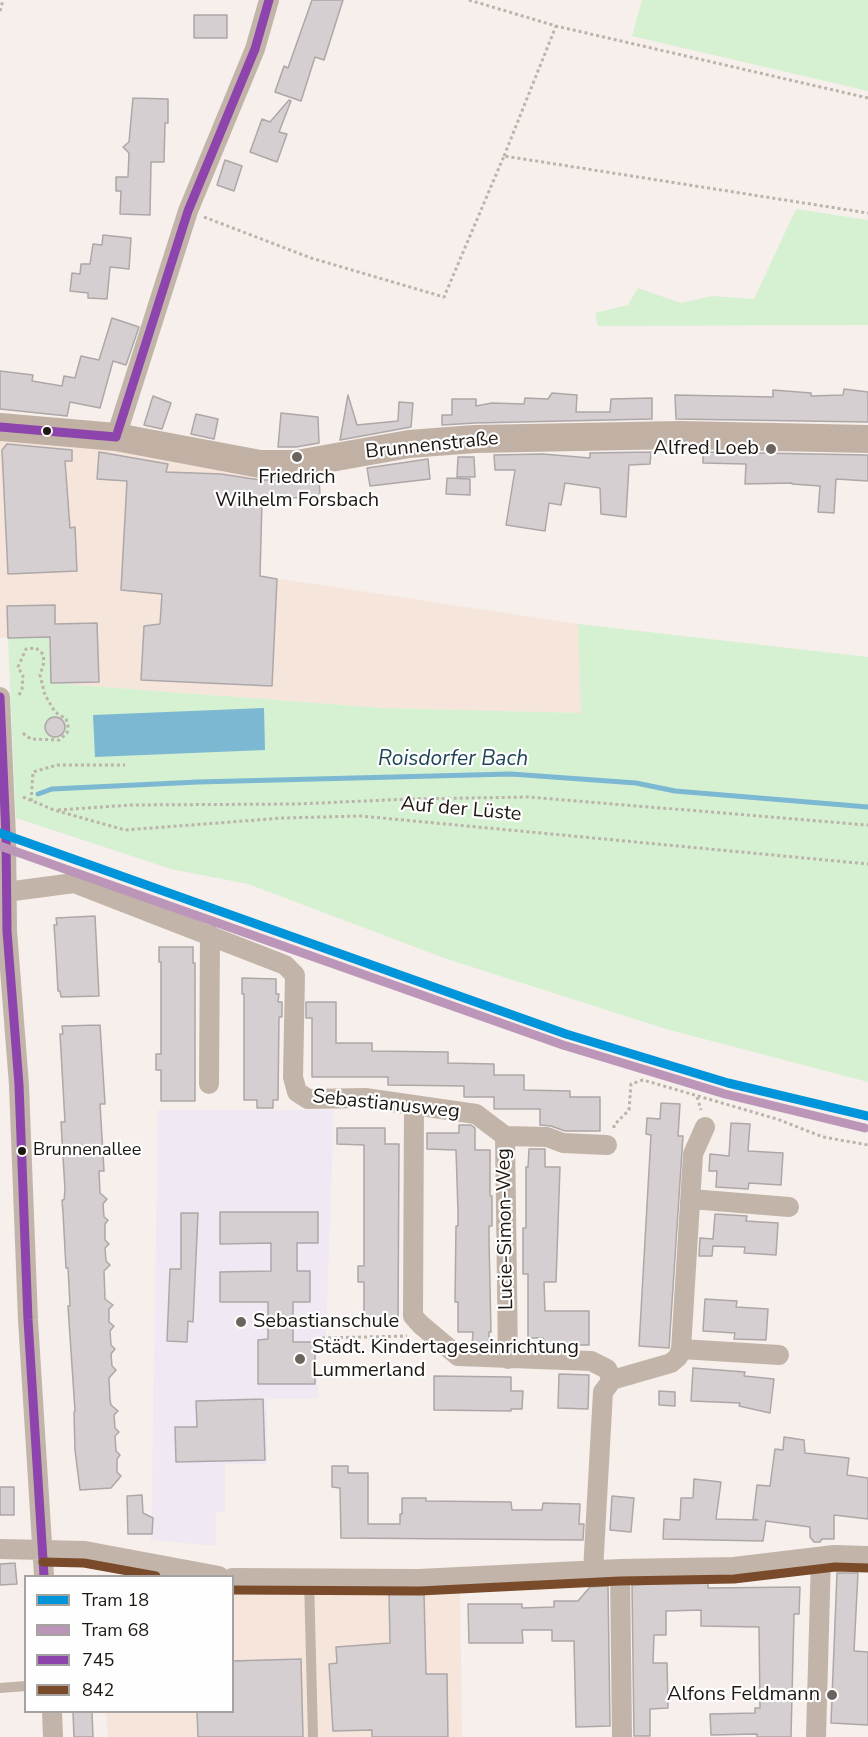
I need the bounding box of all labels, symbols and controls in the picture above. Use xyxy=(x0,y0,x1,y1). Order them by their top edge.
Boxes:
unlabelled marker xyxy=(41,425,53,437)
street label: Brunnenstraße xyxy=(364,427,500,465)
place label: Alfred Loeb xyxy=(653,437,759,461)
marker: Alfred Loeb xyxy=(764,442,778,456)
marker: Friedrich Wilhelm Forsbach xyxy=(290,450,304,464)
place label: Friedrich Wilhelm Forsbach xyxy=(215,466,379,513)
water label: Roisdorfer Bach xyxy=(378,747,528,773)
street label: Auf der Lüste xyxy=(400,793,522,827)
street label: Sebastianusweg xyxy=(311,1085,461,1125)
place label: Brunnenallee xyxy=(33,1140,141,1162)
marker: Brunnenallee xyxy=(16,1145,28,1157)
street label: Lucie-Simon-Weg xyxy=(493,1148,519,1310)
place label: Sebastianschule xyxy=(253,1310,399,1334)
marker: Sebastianschule xyxy=(234,1315,248,1329)
place label: Städt. Kindertageseinrichtung Lummerland xyxy=(312,1336,579,1383)
marker: Städt. Kindertageseinrichtung Lummerland xyxy=(293,1352,307,1366)
legend xyxy=(24,1575,234,1713)
text: Tram 18 xyxy=(82,1588,149,1612)
text: Tram 68 xyxy=(82,1618,149,1642)
text: 745 xyxy=(82,1648,114,1672)
text: 842 xyxy=(82,1678,114,1702)
place label: Alfons Feldmann xyxy=(667,1683,820,1707)
marker: Alfons Feldmann xyxy=(825,1688,839,1702)

